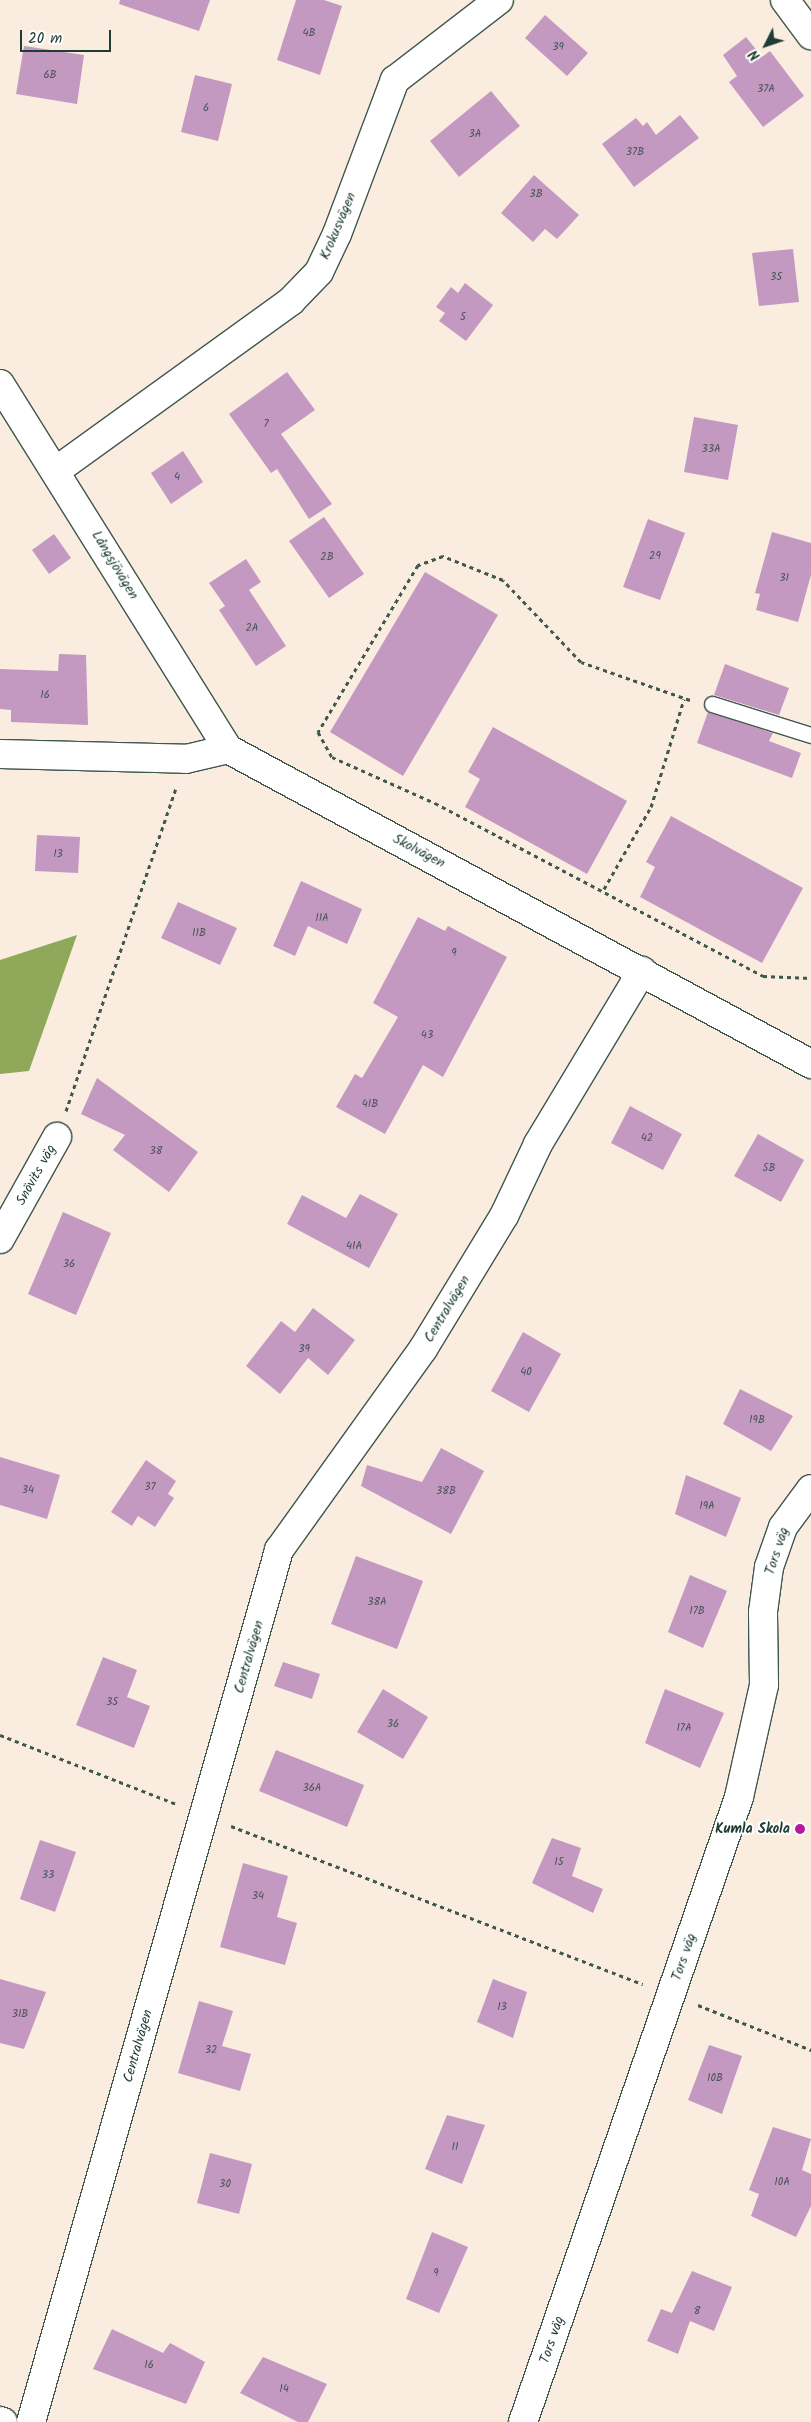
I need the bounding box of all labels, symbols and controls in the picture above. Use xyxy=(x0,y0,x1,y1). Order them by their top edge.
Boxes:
scale bar xyxy=(22,20,114,52)
north arrow xyxy=(741,20,791,70)
house number: 4B xyxy=(302,26,316,40)
text: 20 m xyxy=(28,27,62,51)
house number: 39 xyxy=(552,40,564,54)
text: N xyxy=(743,44,766,65)
house number: 6B xyxy=(43,68,57,82)
house number: 37A xyxy=(757,82,775,96)
house number: 6 xyxy=(203,101,209,115)
house number: 3A xyxy=(469,127,481,141)
house number: 37B xyxy=(626,145,644,159)
house number: 3B xyxy=(529,187,543,201)
street label: Krokusvägen xyxy=(316,190,360,262)
house number: 35 xyxy=(770,270,782,284)
house number: 5 xyxy=(460,310,466,324)
house number: 7 xyxy=(263,417,269,431)
house number: 33A xyxy=(701,442,721,456)
house number: 4 xyxy=(174,470,180,484)
street label: Långsjövägen xyxy=(88,528,142,602)
house number: 29 xyxy=(649,549,661,563)
house number: 2B xyxy=(320,550,334,564)
house number: 31 xyxy=(779,571,789,585)
house number: 2A xyxy=(245,621,259,635)
house number: 16 xyxy=(40,688,50,702)
street label: Skolvägen xyxy=(390,830,448,872)
house number: 13 xyxy=(53,847,63,861)
house number: 11A xyxy=(315,911,329,925)
house number: 11B xyxy=(192,926,206,940)
house number: 9 xyxy=(451,946,457,960)
house number: 43 xyxy=(421,1028,433,1042)
house number: 41B xyxy=(362,1097,378,1111)
house number: 42 xyxy=(641,1131,653,1145)
street label: Snövits väg xyxy=(13,1142,59,1208)
house number: 38 xyxy=(150,1144,162,1158)
house number: 5B xyxy=(763,1161,775,1175)
house number: 41A xyxy=(346,1239,362,1253)
house number: 36 xyxy=(63,1257,75,1271)
street label: Centralvägen xyxy=(420,1272,474,1346)
house number: 39 xyxy=(298,1342,310,1356)
house number: 40 xyxy=(520,1365,532,1379)
house number: 19B xyxy=(749,1413,765,1427)
house number: 37 xyxy=(144,1480,156,1494)
house number: 34 xyxy=(22,1483,34,1497)
house number: 38B xyxy=(436,1484,456,1498)
house number: 19A xyxy=(699,1499,715,1513)
street label: Tors väg xyxy=(761,1525,793,1577)
house number: 38A xyxy=(367,1595,387,1609)
house number: 17B xyxy=(689,1604,705,1618)
street label: Centralvägen xyxy=(231,1619,267,1695)
house number: 35 xyxy=(106,1695,118,1709)
house number: 36 xyxy=(387,1717,399,1731)
house number: 17A xyxy=(676,1721,692,1735)
house number: 36A xyxy=(302,1781,322,1795)
place label: Kumla Skola xyxy=(715,1821,790,1837)
marker: Kumla Skola xyxy=(794,1823,806,1835)
house number: 15 xyxy=(554,1855,564,1869)
house number: 33 xyxy=(42,1868,54,1882)
house number: 34 xyxy=(252,1889,264,1903)
street label: Tors väg xyxy=(668,1931,700,1983)
house number: 13 xyxy=(497,2000,507,2014)
house number: 31B xyxy=(12,2007,28,2021)
street label: Centralvägen xyxy=(120,2008,156,2084)
house number: 32 xyxy=(205,2043,217,2057)
house number: 10B xyxy=(707,2071,723,2085)
house number: 11 xyxy=(452,2140,458,2154)
house number: 10A xyxy=(774,2175,790,2189)
house number: 30 xyxy=(219,2177,231,2191)
house number: 9 xyxy=(433,2266,439,2280)
house number: 8 xyxy=(694,2304,700,2318)
street label: Tors väg xyxy=(536,2314,568,2366)
house number: 16 xyxy=(144,2358,154,2372)
house number: 14 xyxy=(279,2382,289,2396)

